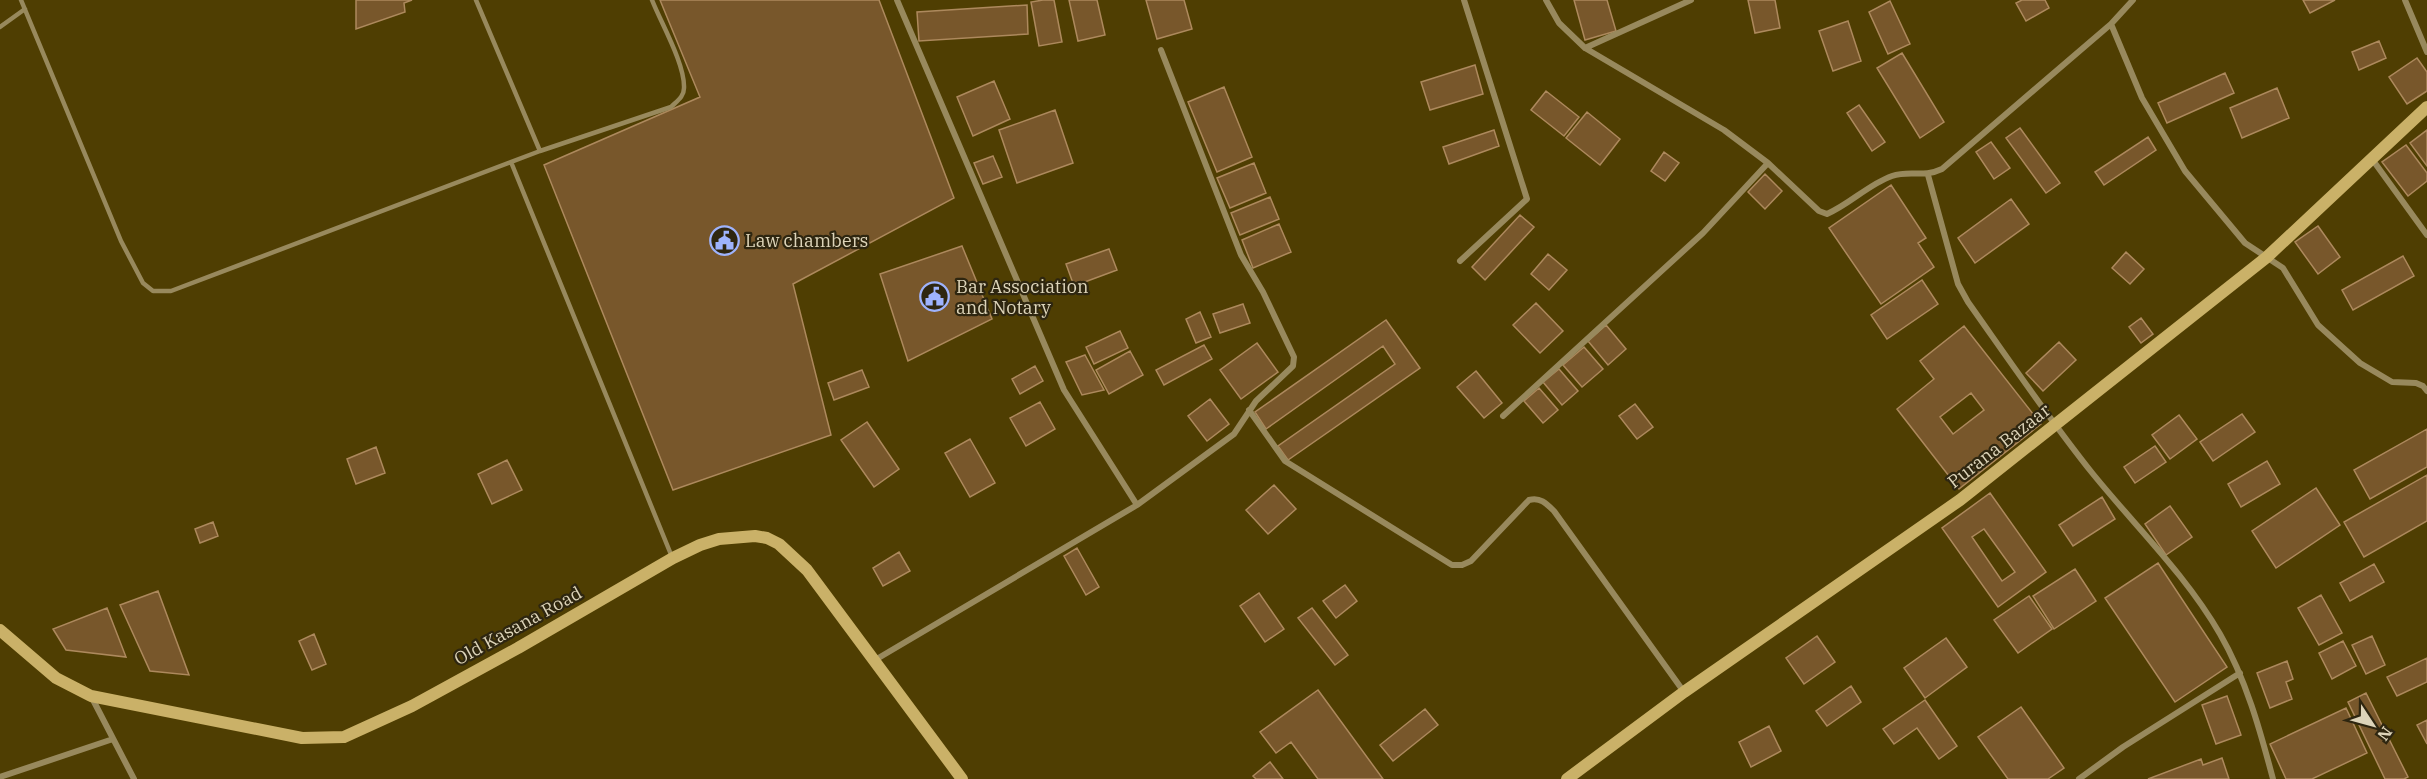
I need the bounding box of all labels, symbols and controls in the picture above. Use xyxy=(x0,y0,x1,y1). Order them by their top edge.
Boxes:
public building icon: Law chambers xyxy=(708,225,740,257)
place label: Law chambers xyxy=(745,229,868,252)
place label: Bar Association and Notary xyxy=(956,275,1088,319)
public building icon: Bar Association and Notary xyxy=(919,281,951,313)
street label: Purana Bazaar xyxy=(1943,398,2055,493)
street label: Old Kasana Road xyxy=(450,581,586,670)
north arrow xyxy=(2343,695,2403,755)
text: N xyxy=(2373,723,2397,745)

